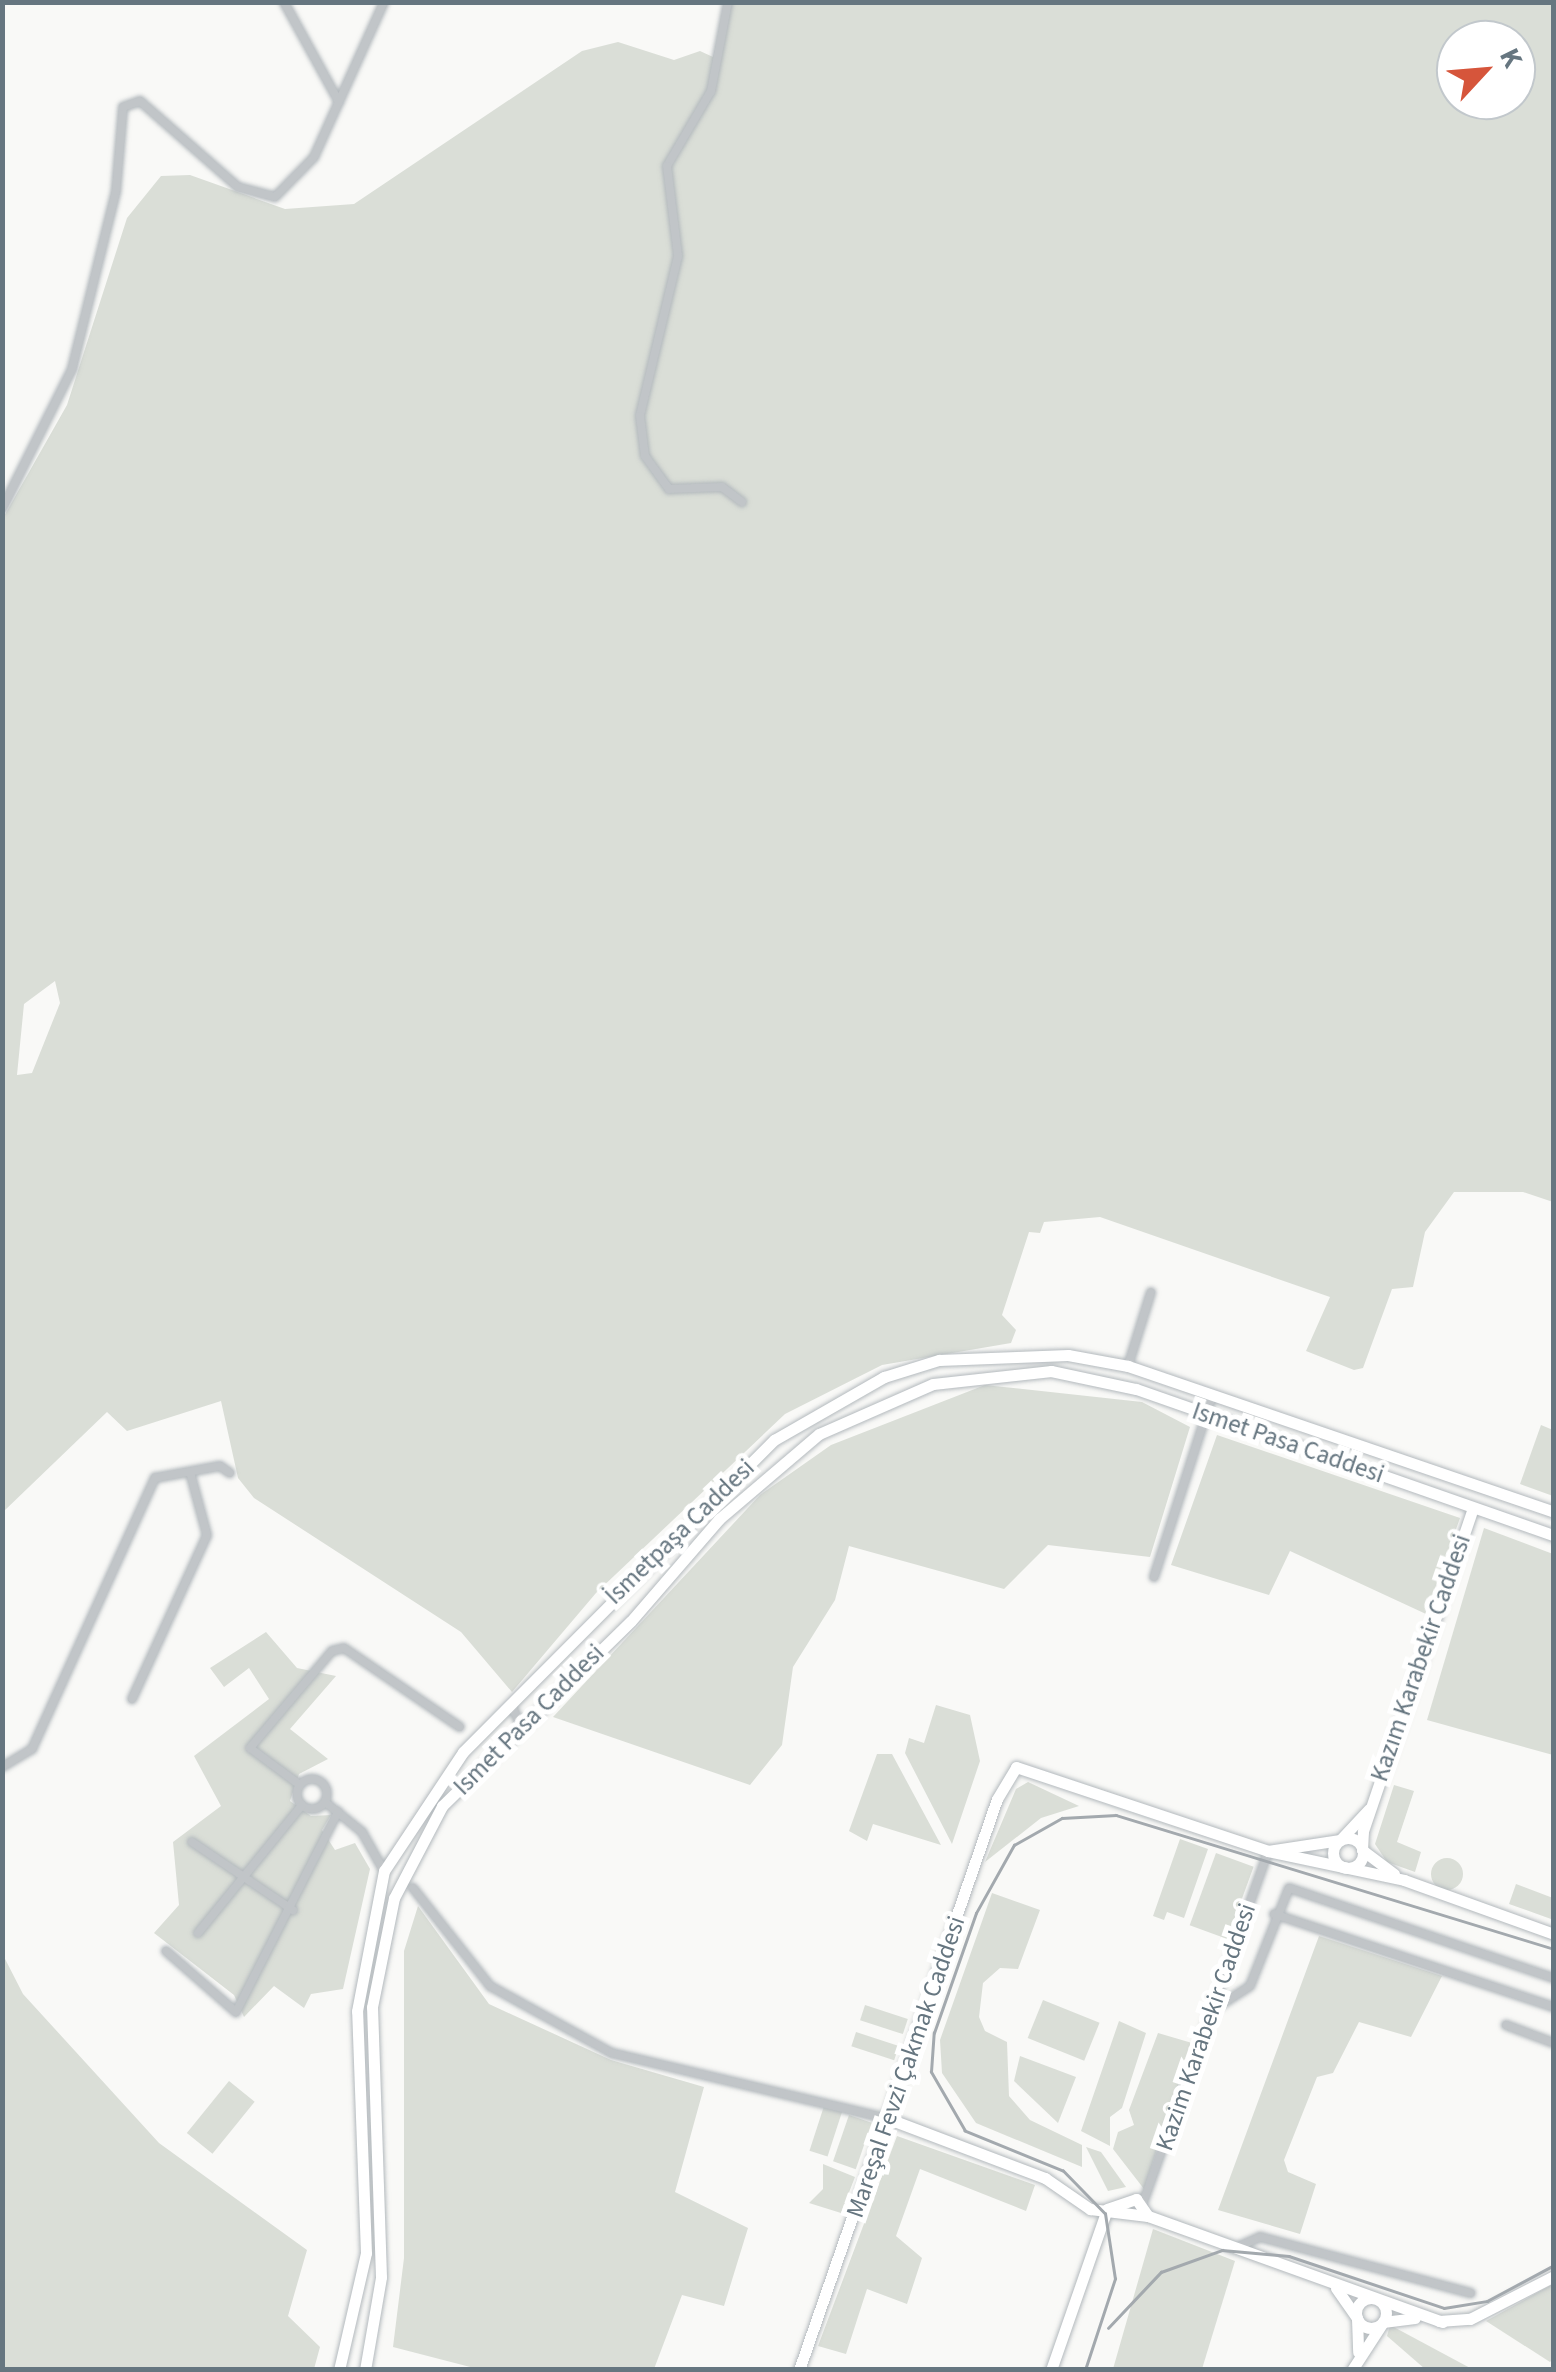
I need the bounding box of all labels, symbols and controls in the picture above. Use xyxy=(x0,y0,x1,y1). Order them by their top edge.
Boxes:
north arrow xyxy=(1436,20,1536,120)
text: K xyxy=(1489,41,1533,74)
street label: Ismet Pasa Caddesi xyxy=(1188,1396,1388,1490)
street label: İsmetpaşa Caddesi xyxy=(599,1453,761,1611)
street label: Kazım Karabekir Caddesi xyxy=(1365,1530,1477,1786)
street label: Ismet Pasa Caddesi xyxy=(447,1638,611,1802)
street label: Kazim Karabekir Caddesi xyxy=(1150,1899,1262,2155)
street label: Mareşal Fevzi Çakmak Caddesi xyxy=(840,1912,972,2222)

